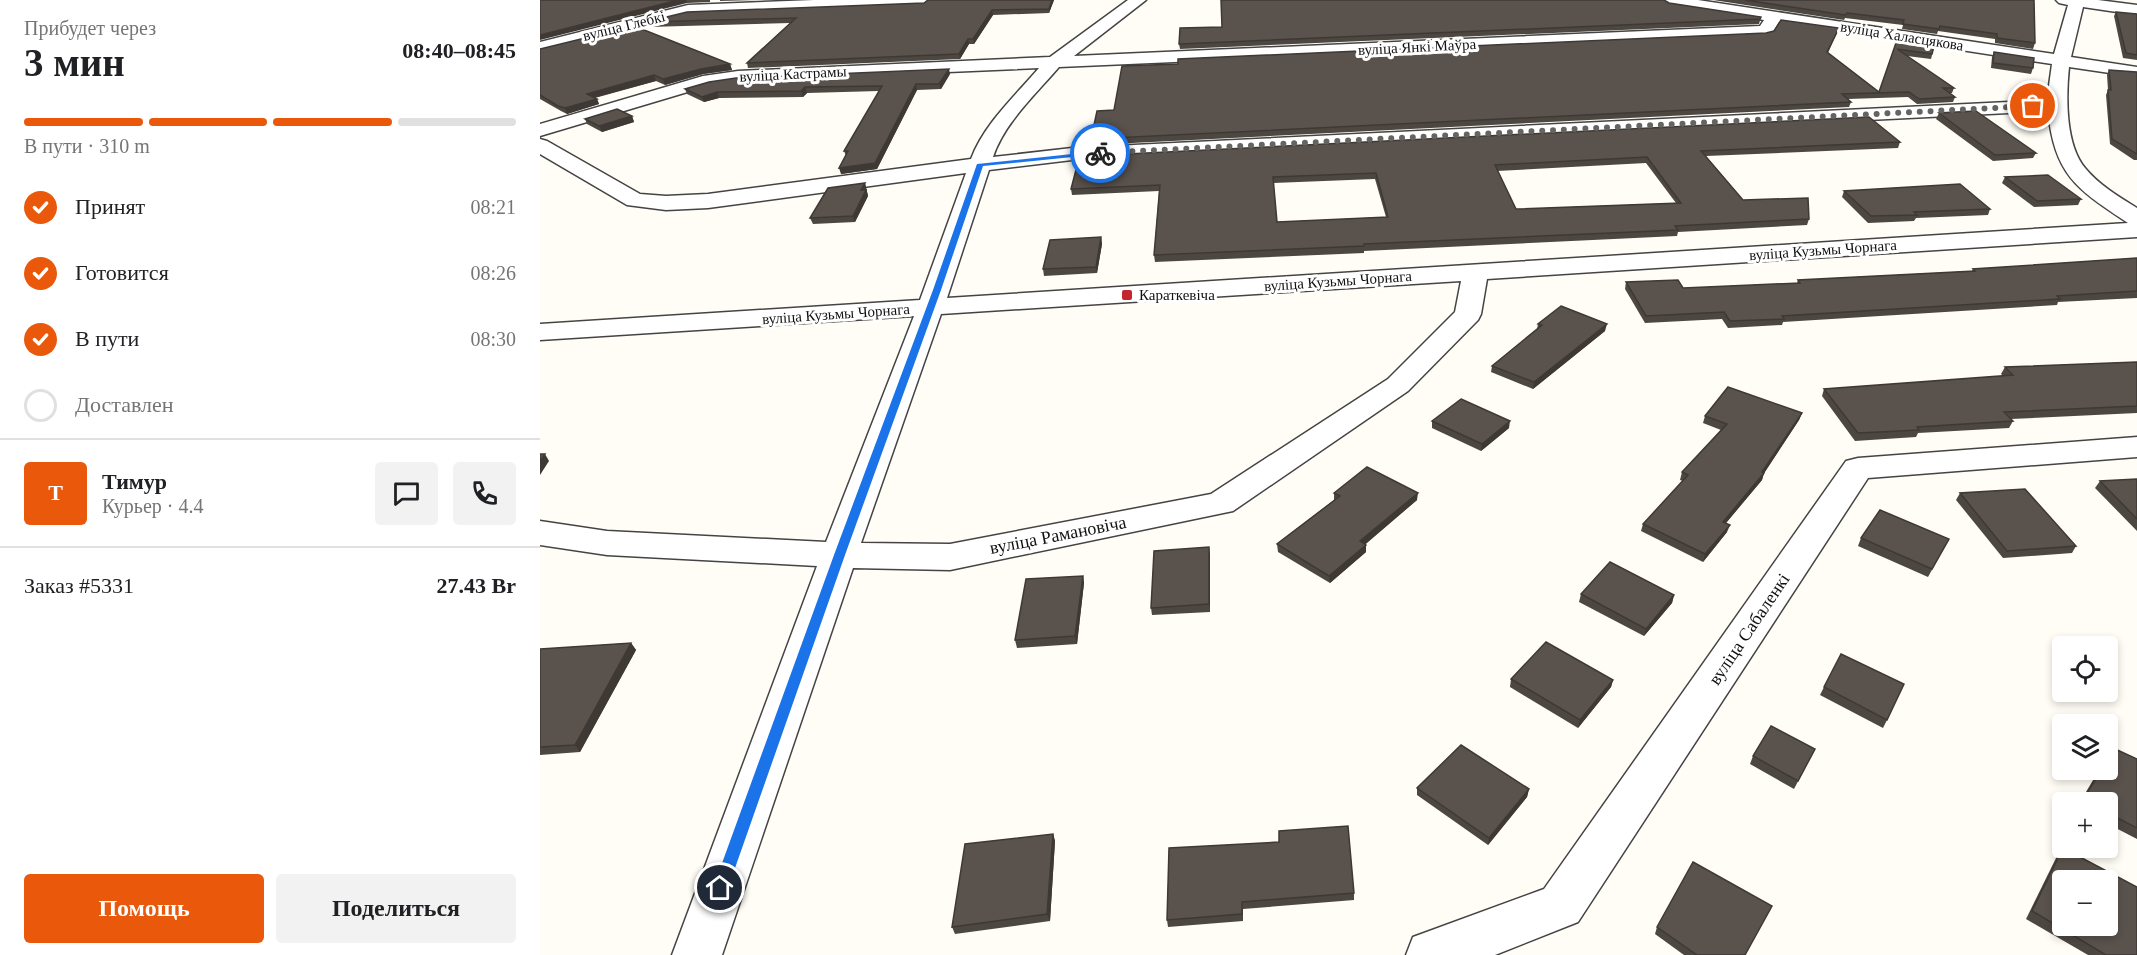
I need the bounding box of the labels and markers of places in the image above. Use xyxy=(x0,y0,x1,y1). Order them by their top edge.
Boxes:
pin xyxy=(2007,80,2058,131)
place label: Караткевіча xyxy=(1139,287,1215,303)
marker: Караткевіча xyxy=(1120,288,1134,302)
pin xyxy=(694,862,745,913)

